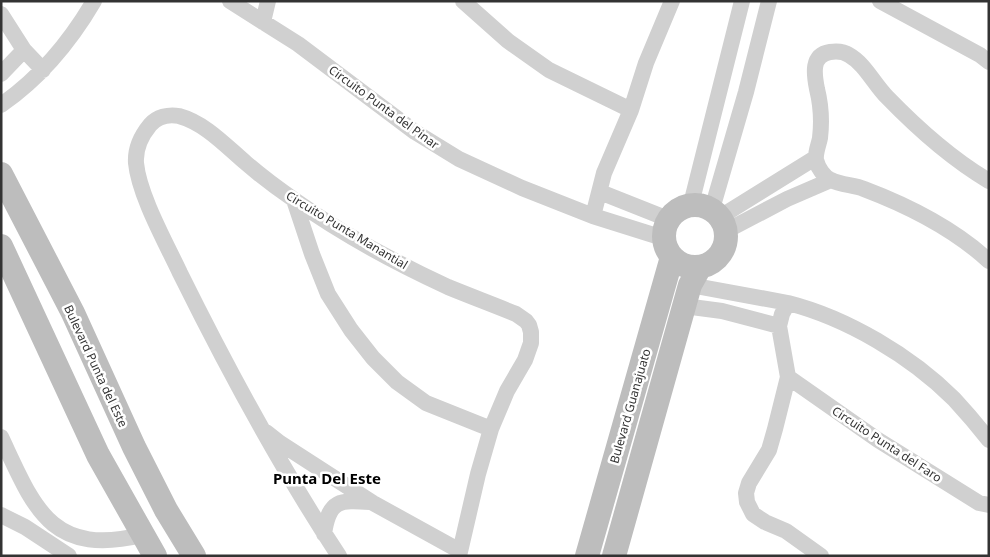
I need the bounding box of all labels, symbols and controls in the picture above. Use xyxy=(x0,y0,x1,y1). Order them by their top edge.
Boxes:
street label: Circuito Punta del Pinar xyxy=(325,61,443,153)
street label: Circuito Punta Manantial xyxy=(283,187,411,273)
street label: Bulevard Punta del Este xyxy=(60,302,132,430)
street label: Bulevard Guanajuato xyxy=(605,347,655,465)
street label: Circuito Punta del Faro xyxy=(829,402,945,486)
district label: Punta Del Este xyxy=(273,468,381,488)

